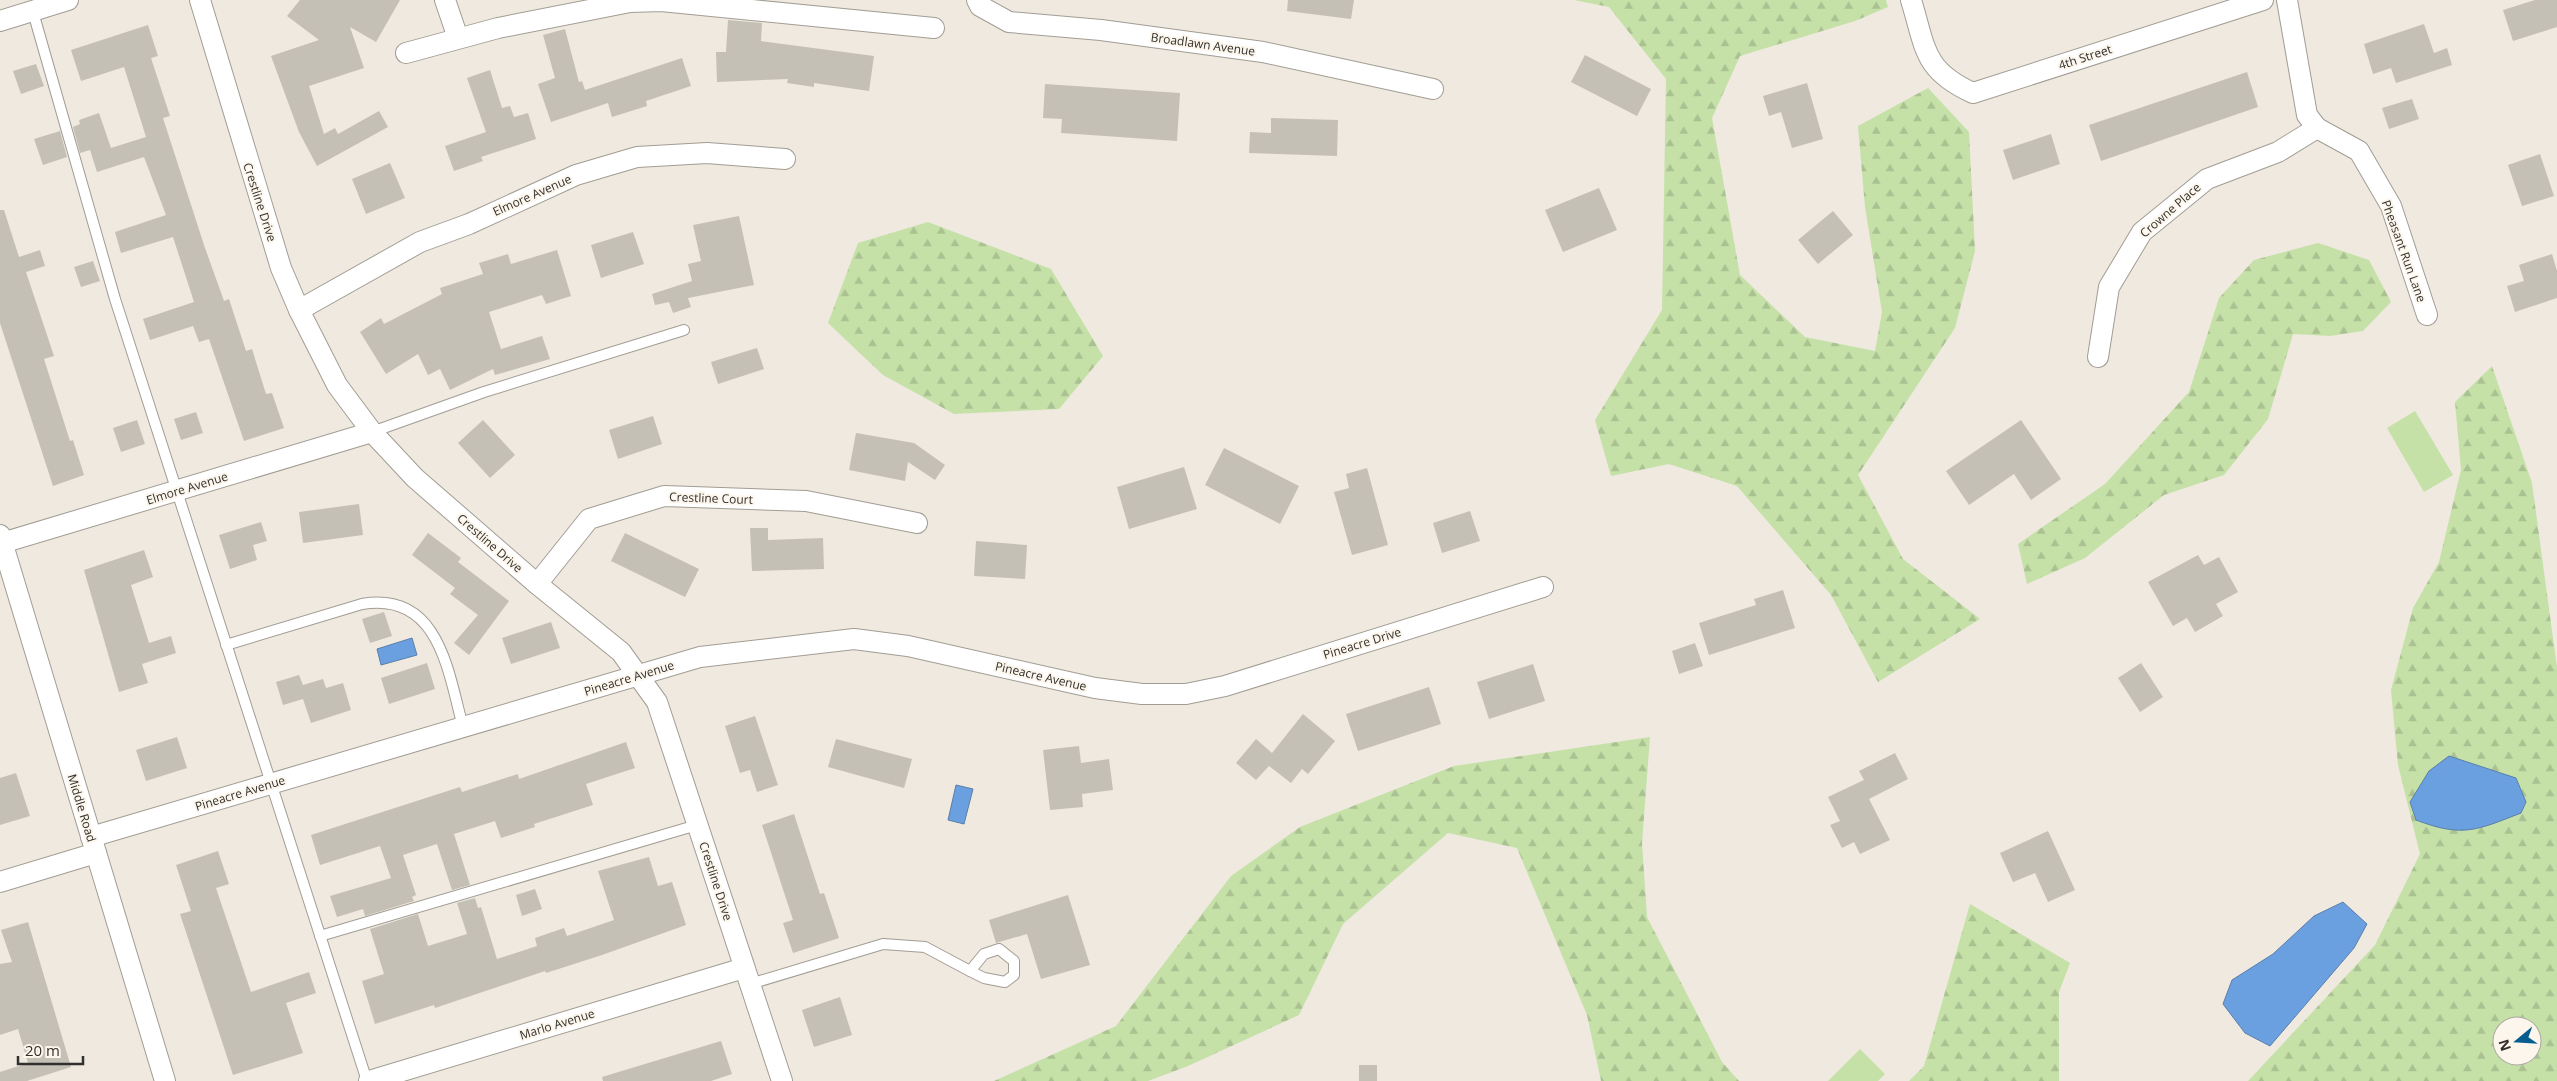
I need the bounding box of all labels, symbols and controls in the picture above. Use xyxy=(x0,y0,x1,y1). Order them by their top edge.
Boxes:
street label: Broadlawn Avenue xyxy=(1150,28,1256,60)
street label: 4th Street xyxy=(2056,40,2114,74)
street label: Crestline Drive xyxy=(239,160,281,244)
street label: Elmore Avenue xyxy=(490,170,574,220)
street label: Crowne Place xyxy=(2136,179,2204,241)
street label: Pheasant Run Lane xyxy=(2378,198,2430,305)
street label: Elmore Avenue xyxy=(144,467,230,508)
street label: Crestline Court xyxy=(669,488,753,508)
street label: Crestline Drive xyxy=(454,510,527,576)
street label: Pineacre Drive xyxy=(1321,623,1403,663)
street label: Pineacre Avenue xyxy=(582,656,676,700)
street label: Pineacre Avenue xyxy=(994,657,1089,695)
street label: Pineacre Avenue xyxy=(193,771,287,815)
street label: Middle Road xyxy=(64,772,100,844)
street label: Crestline Drive xyxy=(695,839,737,923)
street label: Marlo Avenue xyxy=(517,1004,597,1043)
north arrow xyxy=(2492,1016,2542,1066)
scale bar xyxy=(18,1034,82,1066)
text: N xyxy=(2493,1037,2515,1054)
text: 20 m xyxy=(25,1040,60,1060)

